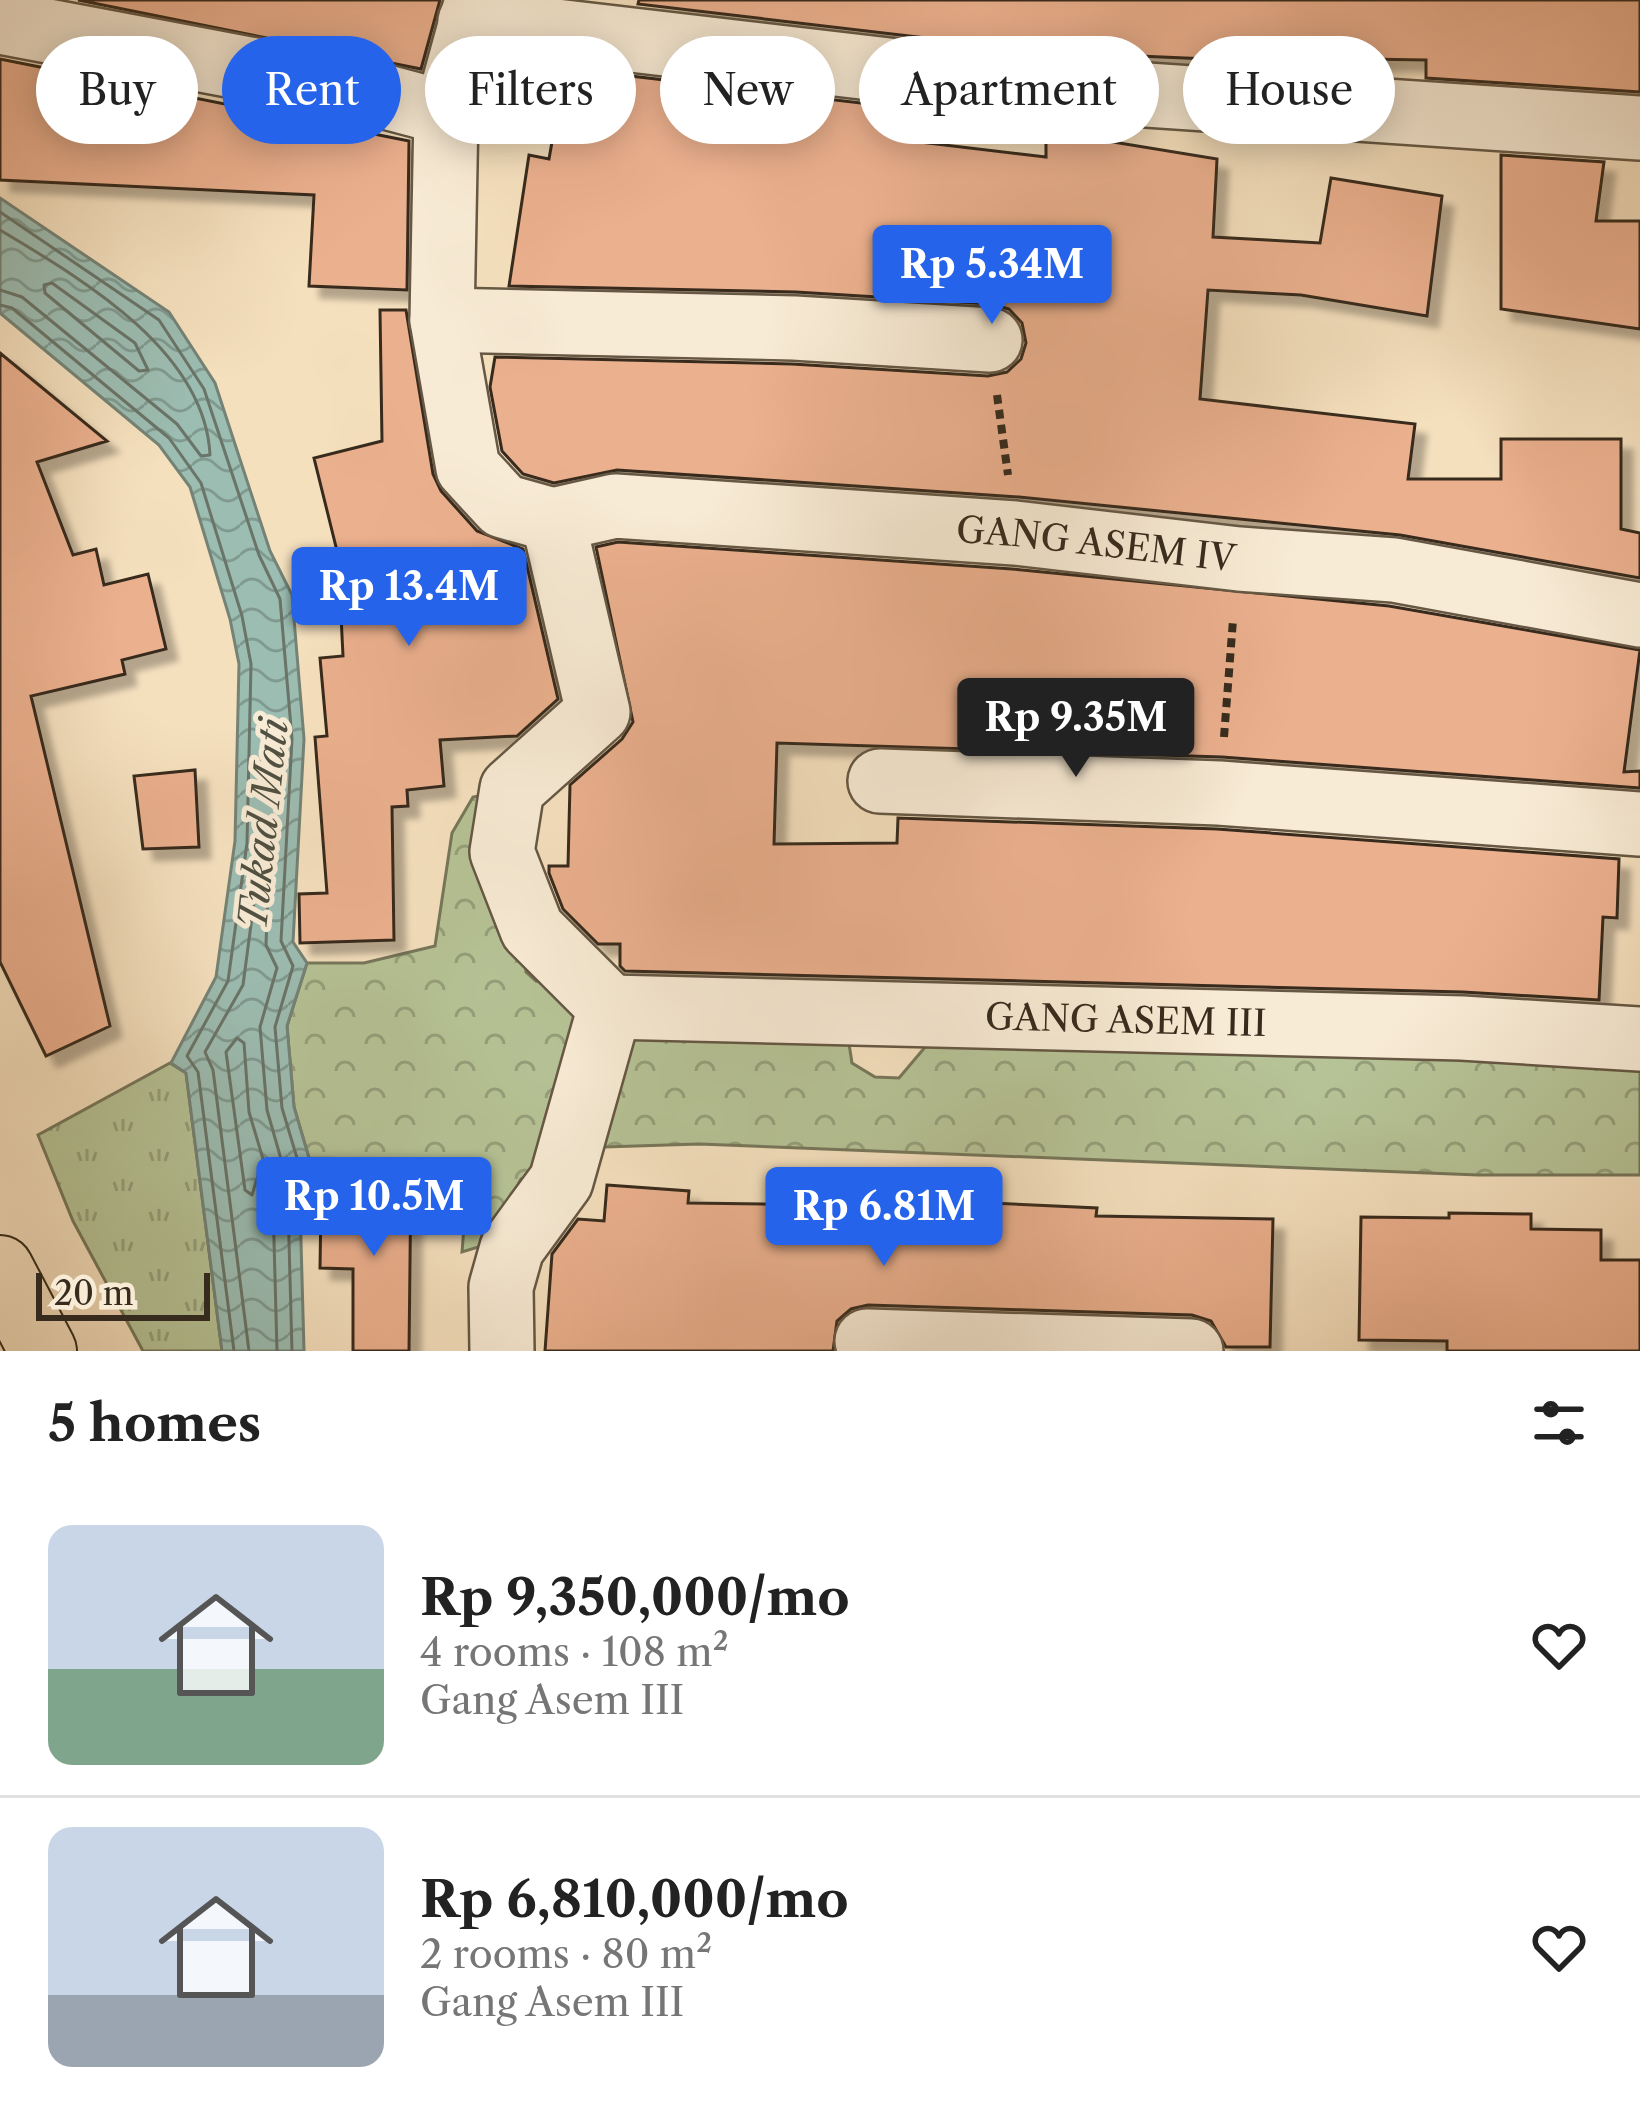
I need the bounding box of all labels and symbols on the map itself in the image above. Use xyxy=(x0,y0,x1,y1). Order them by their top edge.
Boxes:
pin: Rp 5.34M xyxy=(868,225,1116,327)
street label: GANG ASEM IV xyxy=(955,507,1239,581)
pin: Rp 13.4M xyxy=(285,547,533,649)
pin: Rp 9.35M xyxy=(952,678,1200,780)
water label: Tukad Mati xyxy=(228,714,298,932)
street label: GANG ASEM III xyxy=(985,994,1267,1045)
pin: Rp 10.5M xyxy=(250,1157,498,1259)
pin: Rp 6.81M xyxy=(760,1167,1008,1269)
scale bar xyxy=(36,1267,210,1320)

